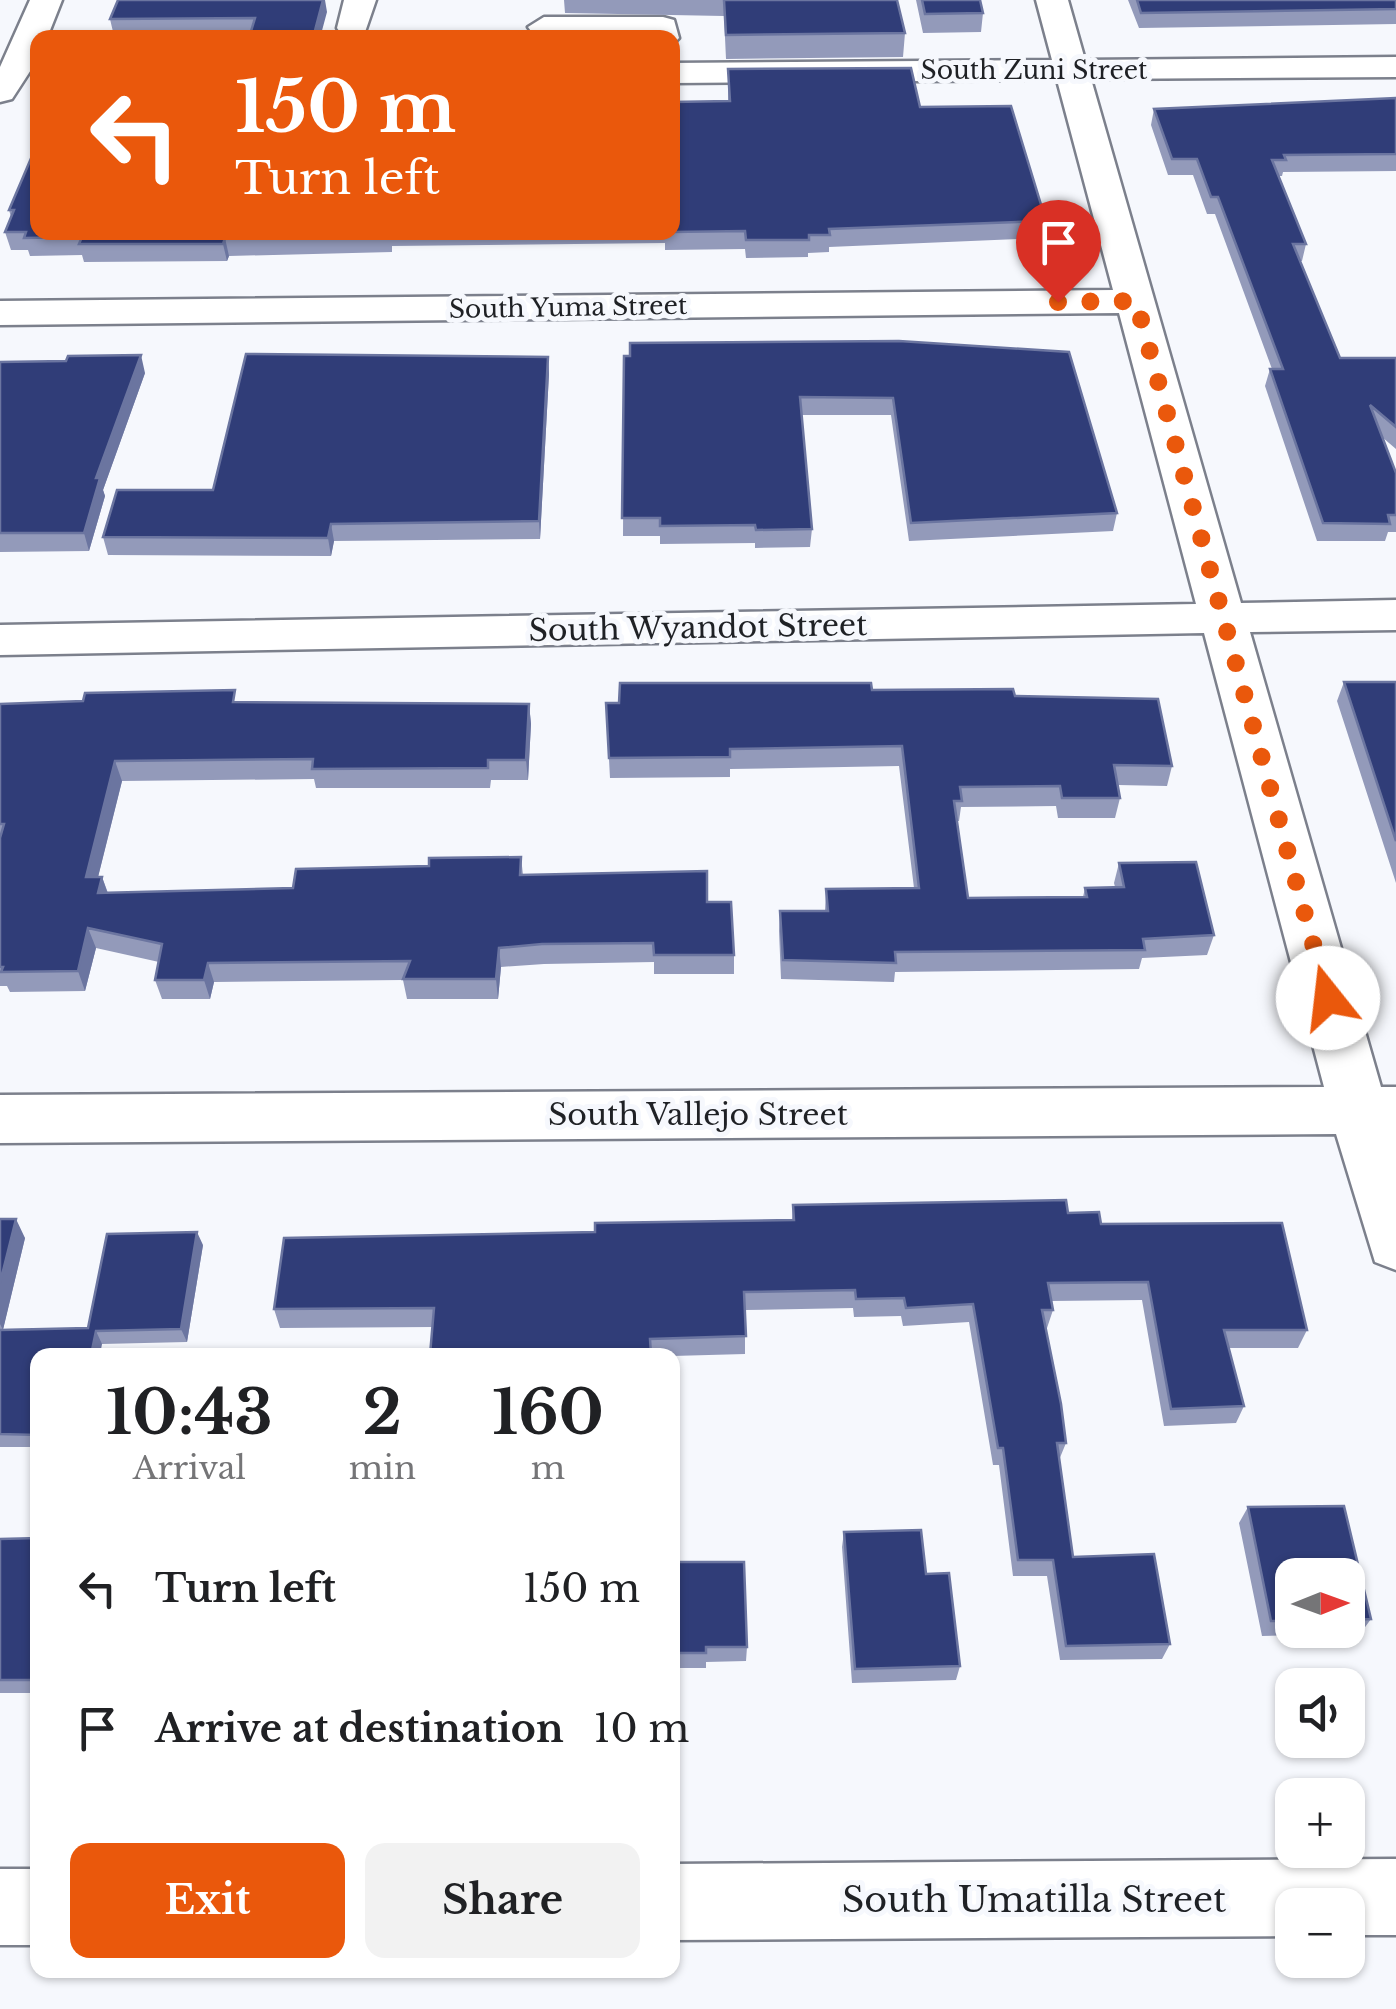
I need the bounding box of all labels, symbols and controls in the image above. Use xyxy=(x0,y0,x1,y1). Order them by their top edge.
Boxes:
street label: South Zuni Street xyxy=(921,55,1148,86)
text: 150 m xyxy=(235,64,456,151)
icon: left xyxy=(70,70,200,200)
text: Turn left xyxy=(235,150,440,206)
pin xyxy=(1016,200,1101,303)
icon: arrive xyxy=(1031,215,1086,270)
street label: South Yuma Street xyxy=(448,290,688,325)
street label: South Wyandot Street xyxy=(528,606,868,649)
position arrow xyxy=(1276,946,1380,1050)
street label: South Vallejo Street xyxy=(548,1096,849,1133)
text: 10:43 xyxy=(106,1376,273,1450)
text: 2 xyxy=(363,1376,402,1450)
text: 160 xyxy=(492,1376,604,1450)
text: Arrival xyxy=(133,1448,246,1488)
text: min xyxy=(349,1448,416,1488)
text: m xyxy=(531,1448,565,1488)
north arrow xyxy=(1275,1558,1365,1648)
map controls xyxy=(1275,1558,1365,1978)
icon: left xyxy=(70,1561,125,1616)
text: Turn left xyxy=(155,1565,336,1612)
text: 150 m xyxy=(523,1565,640,1612)
button: sound xyxy=(1275,1668,1365,1758)
icon: arrive xyxy=(70,1701,125,1756)
text: Arrive at destination xyxy=(155,1705,564,1752)
text: 10 m xyxy=(594,1705,689,1752)
button: + xyxy=(1275,1778,1365,1868)
button: Exit xyxy=(70,1843,345,1958)
button: Share xyxy=(365,1843,640,1958)
street label: South Umatilla Street xyxy=(842,1878,1226,1921)
button: − xyxy=(1275,1888,1365,1978)

